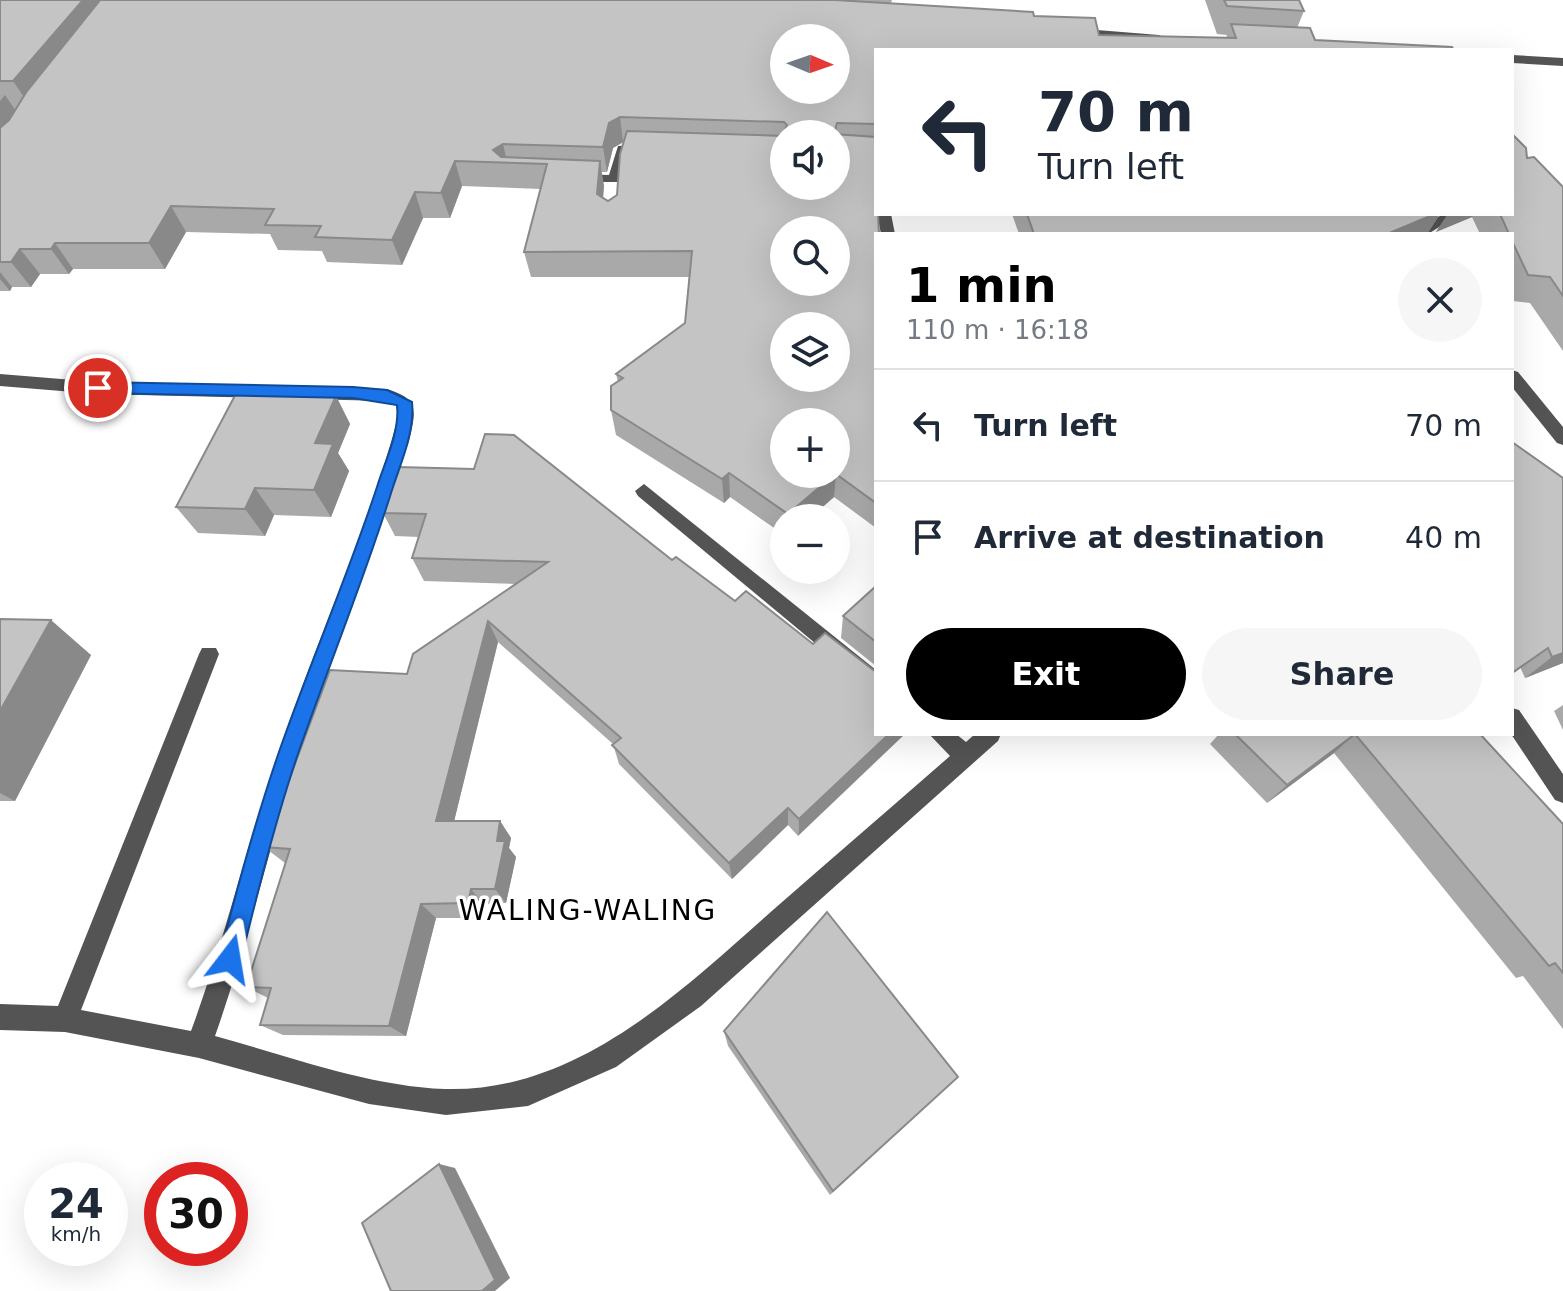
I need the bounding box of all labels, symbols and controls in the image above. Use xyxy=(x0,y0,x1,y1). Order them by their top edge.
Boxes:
north arrow xyxy=(770,24,850,104)
map controls xyxy=(770,24,850,584)
text: 70 m xyxy=(1038,79,1194,144)
icon: left xyxy=(906,80,1010,184)
button: sound xyxy=(770,120,850,200)
text: Turn left xyxy=(1038,146,1184,187)
button: search xyxy=(770,216,850,296)
text: 1 min xyxy=(906,257,1057,313)
button: close xyxy=(1398,258,1482,342)
button: layers xyxy=(770,312,850,392)
text: 110 m · 16:18 xyxy=(906,315,1089,345)
pin xyxy=(64,354,132,422)
icon: arrive xyxy=(76,366,120,410)
icon: left xyxy=(906,403,950,447)
button: + xyxy=(770,408,850,488)
text: Turn left xyxy=(974,408,1117,443)
text: 70 m xyxy=(1405,408,1482,443)
button: − xyxy=(770,504,850,584)
icon: arrive xyxy=(906,515,950,559)
text: Arrive at destination xyxy=(974,520,1325,555)
text: 40 m xyxy=(1405,520,1482,555)
button: Exit xyxy=(906,628,1186,720)
button: Share xyxy=(1202,628,1482,720)
district label: WALING-WALING xyxy=(459,894,717,927)
position arrow xyxy=(188,917,272,1001)
speed limit sign: 30 xyxy=(144,1162,248,1266)
text: 24 xyxy=(48,1181,104,1227)
text: km/h xyxy=(51,1222,101,1246)

